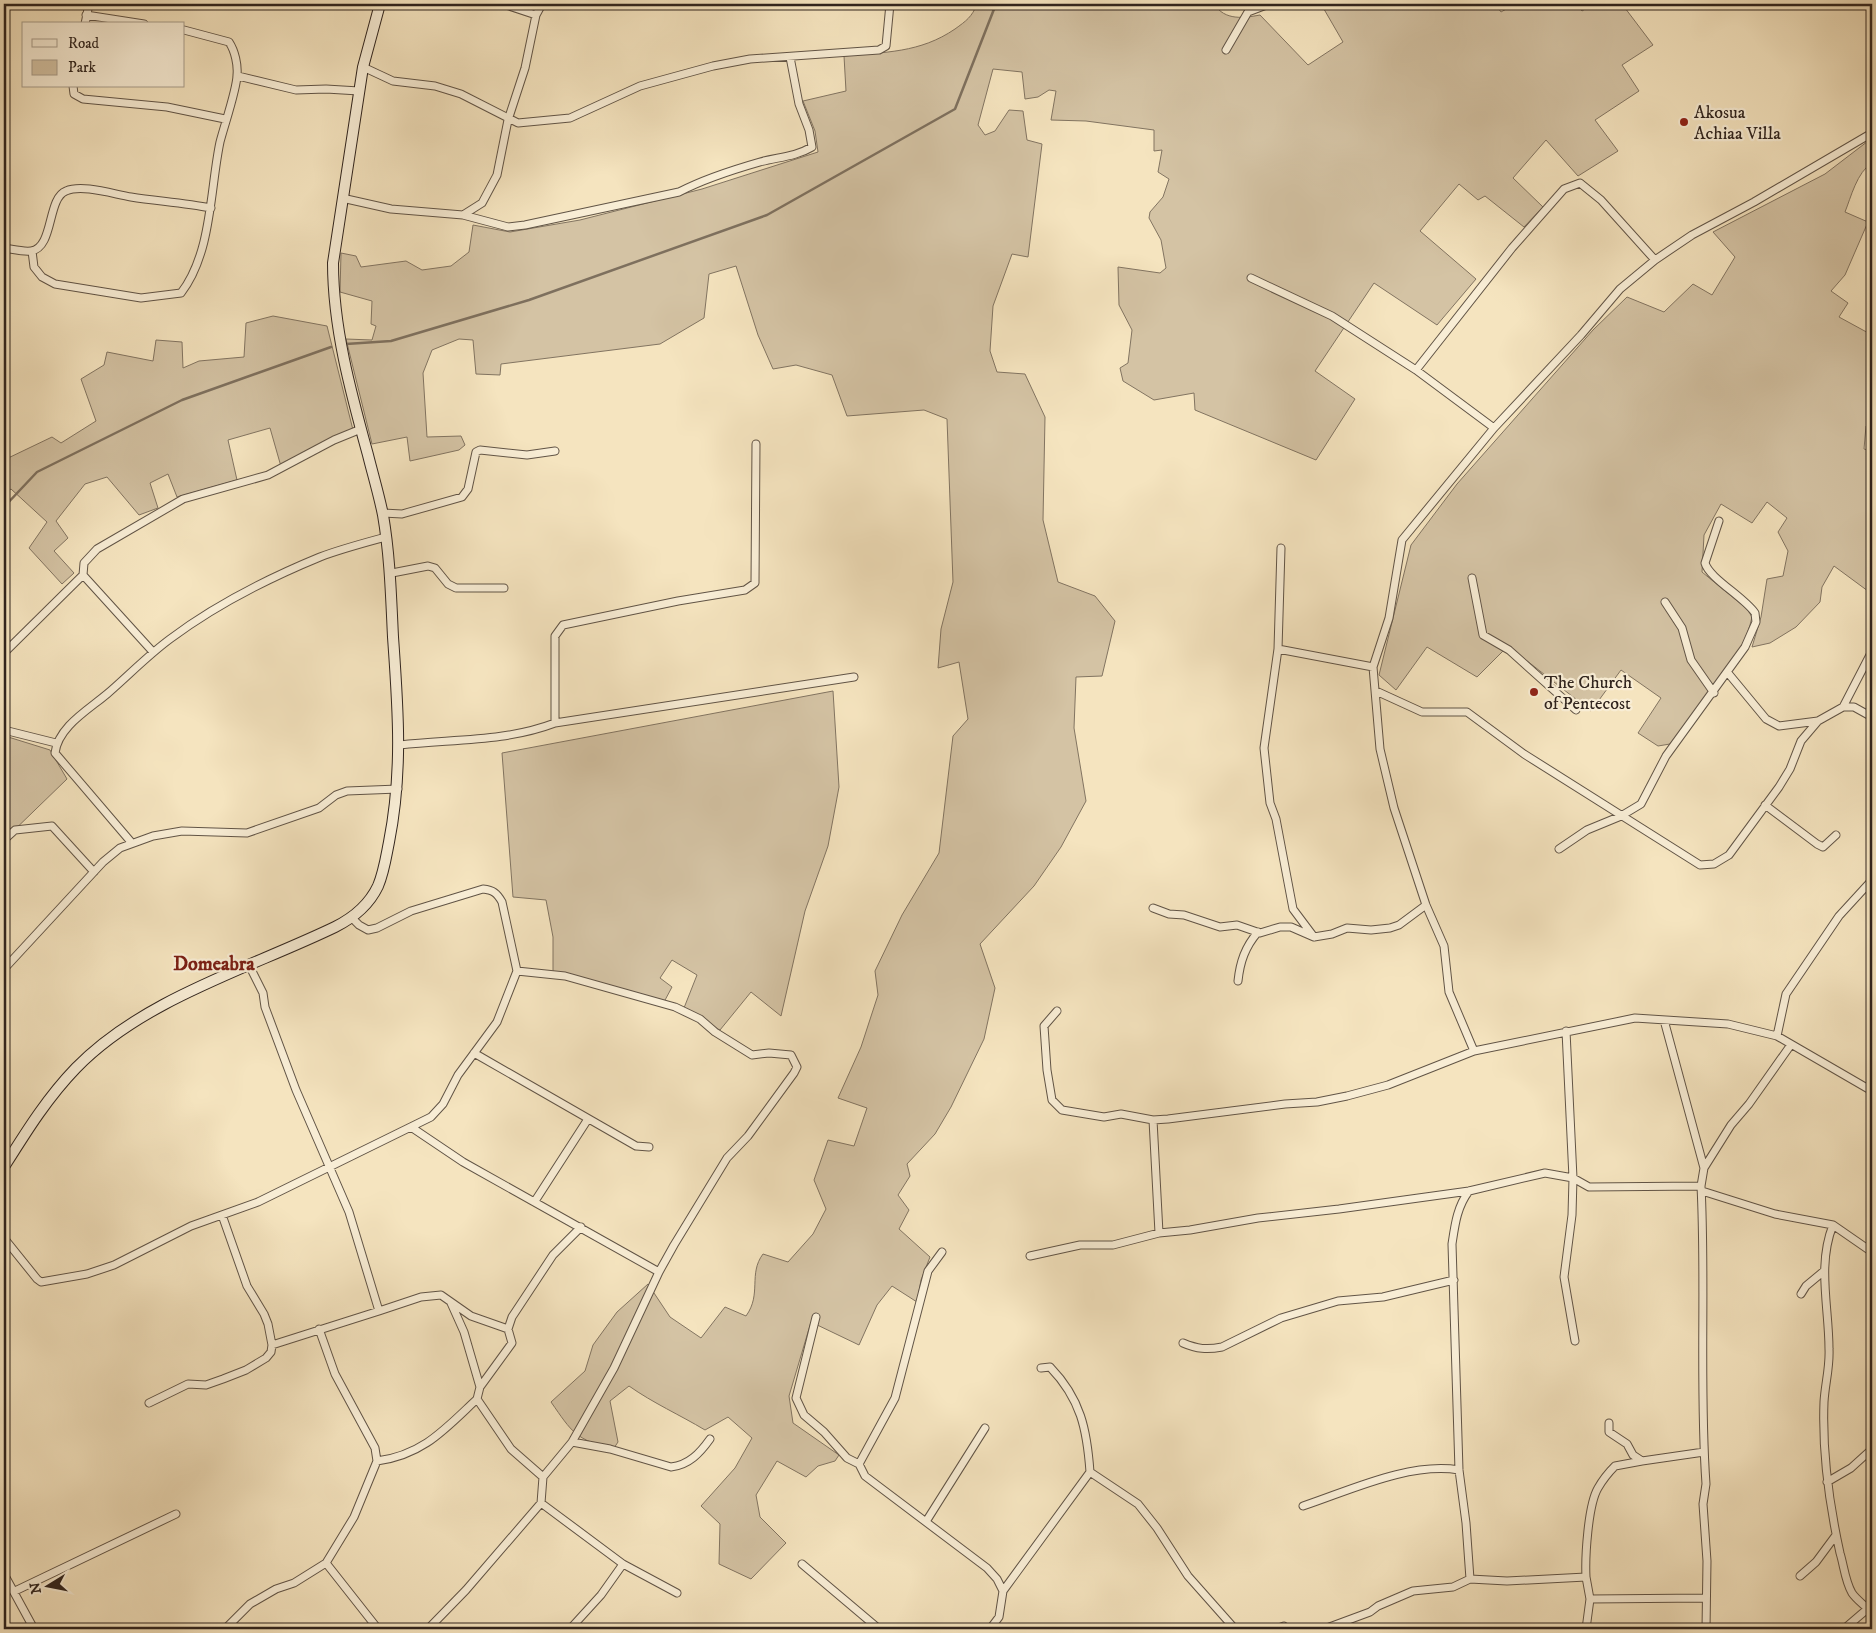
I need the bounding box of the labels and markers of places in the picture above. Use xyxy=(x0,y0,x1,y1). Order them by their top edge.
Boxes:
place label: Akosua Achiaa Villa xyxy=(1694,102,1781,145)
marker: Akosua Achiaa Villa xyxy=(1678,116,1690,128)
place label: The Church of Pentecost xyxy=(1544,672,1633,715)
marker: The Church of Pentecost xyxy=(1528,686,1540,698)

